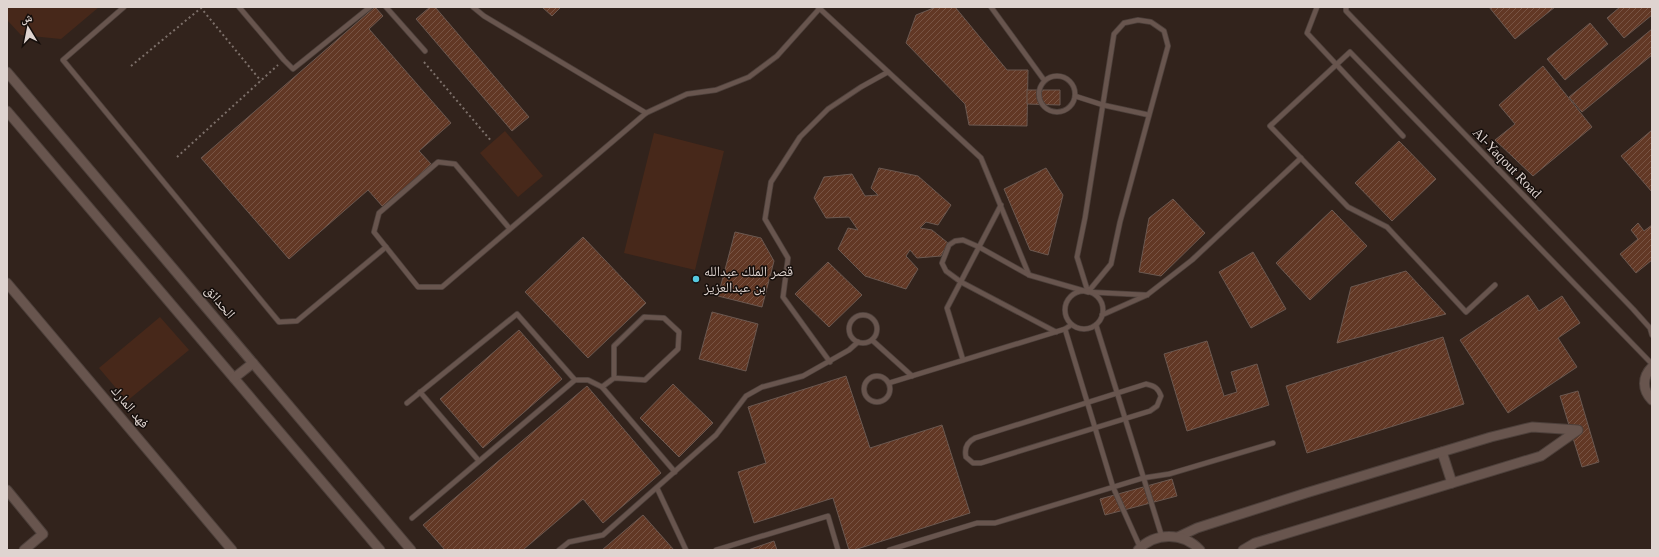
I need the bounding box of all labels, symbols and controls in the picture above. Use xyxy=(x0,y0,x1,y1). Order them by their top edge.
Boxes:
north arrow xyxy=(8,8,48,48)
text: ش xyxy=(19,11,34,27)
street label: Al-Yaqout Road xyxy=(1470,125,1544,201)
place label: قصر الملك عبدالله بن عبدالعزيز xyxy=(703,264,793,296)
marker: قصر الملك عبدالله بن عبدالعزيز xyxy=(691,274,701,284)
street label: الحدائق xyxy=(200,282,238,323)
street label: فهد المارك xyxy=(107,383,152,432)

